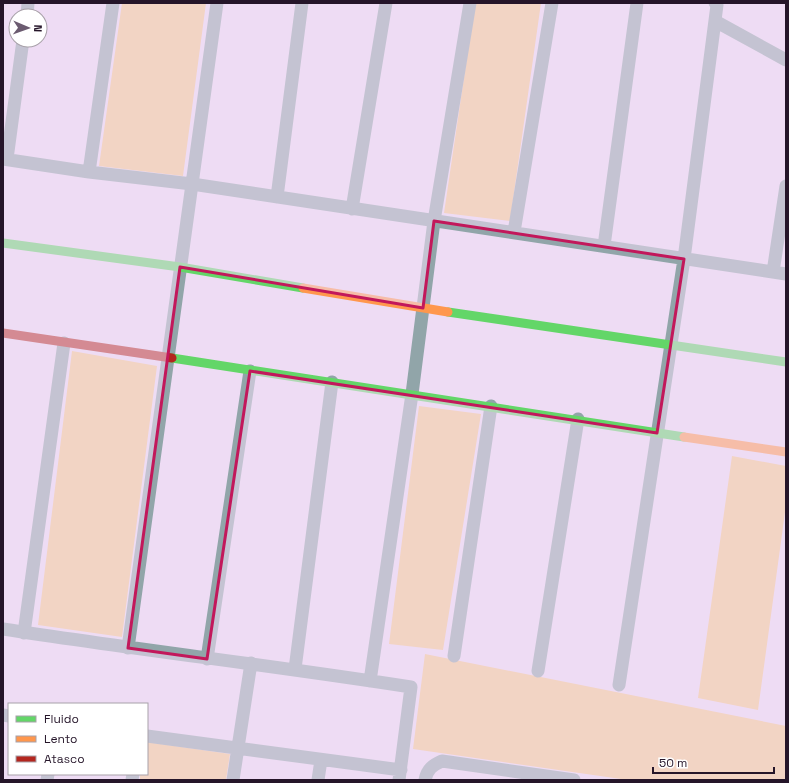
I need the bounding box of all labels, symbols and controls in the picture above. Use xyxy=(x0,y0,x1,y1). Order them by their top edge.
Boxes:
north arrow xyxy=(8,8,48,48)
text: N xyxy=(31,24,45,32)
legend xyxy=(8,703,148,775)
text: Fluido xyxy=(44,711,79,727)
text: Lento xyxy=(44,731,78,747)
scale bar xyxy=(653,749,774,775)
text: Atasco xyxy=(44,751,85,767)
text: 50 m xyxy=(659,755,687,771)

